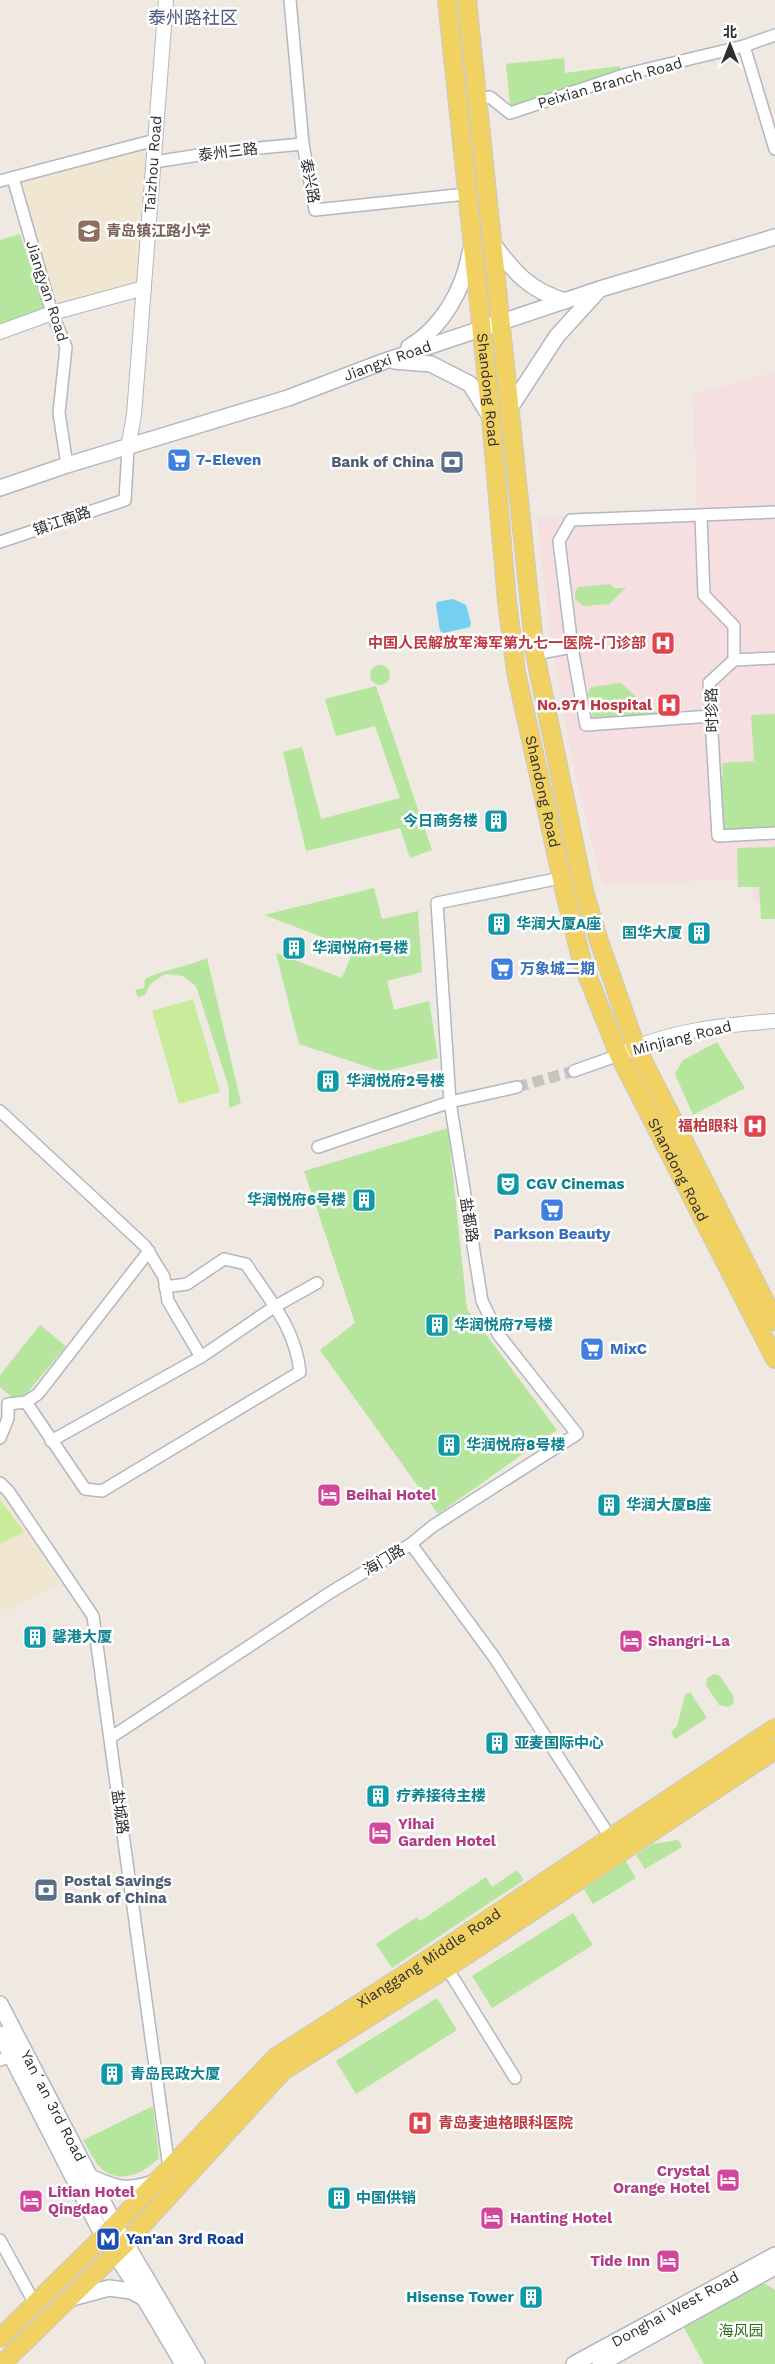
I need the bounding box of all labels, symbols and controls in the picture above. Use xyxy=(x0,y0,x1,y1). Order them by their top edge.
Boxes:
district label: 泰州路社区 xyxy=(148,7,238,28)
north arrow xyxy=(705,20,755,70)
text: 北 xyxy=(723,24,737,40)
street label: Peixian Branch Road xyxy=(536,54,684,112)
street label: Taizhou Road xyxy=(141,115,165,213)
street label: 泰州三路 xyxy=(197,139,259,165)
street label: 泰兴路 xyxy=(297,157,323,205)
school or university icon: 青岛镇江路小学 xyxy=(76,218,102,244)
place label: 青岛镇江路小学 xyxy=(106,222,211,240)
street label: Jiangyan Road xyxy=(22,238,72,344)
street label: Shandong Road xyxy=(473,332,502,447)
street label: Jiangxi Road xyxy=(341,337,434,385)
supermarket icon: 7-Eleven xyxy=(166,447,192,473)
bank icon: Bank of China xyxy=(439,449,465,475)
place label: 7-Eleven xyxy=(196,451,261,469)
place label: Bank of China xyxy=(331,453,434,471)
street label: 镇江南路 xyxy=(31,503,93,539)
hospital icon: 中国人民解放军海军第九七一医院-门诊部 xyxy=(650,630,676,656)
place label: 中国人民解放军海军第九七一医院-门诊部 xyxy=(368,634,646,652)
street label: 时珍路 xyxy=(703,687,721,733)
hospital icon: No.971 Hospital xyxy=(656,692,682,718)
place label: No.971 Hospital xyxy=(537,696,652,714)
street label: Shandong Road xyxy=(521,734,564,849)
building icon: 今日商务楼 xyxy=(483,808,509,834)
place label: 今日商务楼 xyxy=(403,812,478,830)
building icon: 华润大厦A座 xyxy=(486,911,512,937)
place label: 华润大厦A座 xyxy=(516,915,601,933)
building icon: 国华大厦 xyxy=(686,920,712,946)
place label: 国华大厦 xyxy=(622,924,682,942)
building icon: 华润悦府1号楼 xyxy=(281,935,307,961)
place label: 华润悦府1号楼 xyxy=(312,939,408,957)
supermarket icon: 万象城二期 xyxy=(489,956,515,982)
place label: 万象城二期 xyxy=(520,960,595,978)
street label: Minjiang Road xyxy=(631,1017,733,1059)
building icon: 华润悦府2号楼 xyxy=(315,1068,341,1094)
place label: 华润悦府2号楼 xyxy=(346,1072,445,1090)
hospital icon: 福柏眼科 xyxy=(742,1113,768,1139)
street label: Shandong Road xyxy=(644,1115,712,1225)
place label: 福柏眼科 xyxy=(678,1117,738,1135)
theatre icon: CGV Cinemas xyxy=(495,1171,521,1197)
place label: CGV Cinemas xyxy=(526,1175,624,1193)
building icon: 华润悦府6号楼 xyxy=(351,1187,377,1213)
place label: 华润悦府6号楼 xyxy=(247,1191,346,1209)
street label: 盐都路 xyxy=(457,1196,481,1244)
supermarket icon: Parkson Beauty xyxy=(539,1197,565,1223)
place label: Parkson Beauty xyxy=(494,1225,611,1243)
building icon: 华润悦府7号楼 xyxy=(424,1312,450,1338)
place label: 华润悦府7号楼 xyxy=(454,1316,553,1334)
supermarket icon: MixC xyxy=(579,1336,605,1362)
place label: MixC xyxy=(610,1340,647,1358)
building icon: 华润悦府8号楼 xyxy=(436,1432,462,1458)
place label: 华润悦府8号楼 xyxy=(466,1436,565,1454)
hotel icon: Beihai Hotel xyxy=(316,1482,342,1508)
place label: Beihai Hotel xyxy=(346,1486,436,1504)
building icon: 华润大厦B座 xyxy=(596,1492,622,1518)
place label: 华润大厦B座 xyxy=(626,1496,711,1514)
street label: 海门路 xyxy=(360,1541,408,1579)
building icon: 馨港大厦 xyxy=(22,1624,48,1650)
place label: 馨港大厦 xyxy=(52,1628,112,1646)
hotel icon: Shangri-La xyxy=(618,1628,644,1654)
place label: Shangri-La xyxy=(648,1632,730,1650)
building icon: 亚麦国际中心 xyxy=(484,1730,510,1756)
place label: 亚麦国际中心 xyxy=(514,1734,604,1752)
building icon: 疗养接待主楼 xyxy=(365,1783,391,1809)
place label: 疗养接待主楼 xyxy=(396,1787,486,1805)
street label: 盐城路 xyxy=(108,1788,132,1836)
place label: Yihai Garden Hotel xyxy=(398,1815,496,1850)
hotel icon: Yihai Garden Hotel xyxy=(367,1820,393,1846)
place label: Postal Savings Bank of China xyxy=(64,1872,172,1907)
bank icon: Postal Savings Bank of China xyxy=(33,1877,59,1903)
street label: Xianggang Middle Road xyxy=(354,1904,504,2012)
street label: Yan´an 3rd Road xyxy=(17,2047,89,2165)
building icon: 青岛民政大厦 xyxy=(99,2061,125,2087)
place label: 青岛民政大厦 xyxy=(130,2065,220,2083)
hospital icon: 青岛麦迪格眼科医院 xyxy=(407,2110,433,2136)
place label: 青岛麦迪格眼科医院 xyxy=(438,2114,573,2132)
place label: Crystal Orange Hotel xyxy=(613,2162,710,2197)
hotel icon: Crystal Orange Hotel xyxy=(715,2167,741,2193)
place label: Litian Hotel Qingdao xyxy=(48,2183,135,2218)
building icon: 中国供销 xyxy=(326,2185,352,2211)
hotel icon: Litian Hotel Qingdao xyxy=(18,2188,44,2214)
place label: 中国供销 xyxy=(356,2189,416,2207)
hotel icon: Hanting Hotel xyxy=(479,2205,505,2231)
place label: Hanting Hotel xyxy=(510,2209,612,2227)
metro station icon: Yan'an 3rd Road xyxy=(95,2226,121,2252)
place label: Yan'an 3rd Road xyxy=(126,2230,244,2248)
hotel icon: Tide Inn xyxy=(655,2248,681,2274)
place label: Tide Inn xyxy=(590,2252,650,2270)
street label: Donghai West Road xyxy=(608,2267,742,2351)
building icon: Hisense Tower xyxy=(518,2284,544,2310)
place label: Hisense Tower xyxy=(406,2288,515,2306)
park label: 海风园 xyxy=(718,2322,764,2340)

